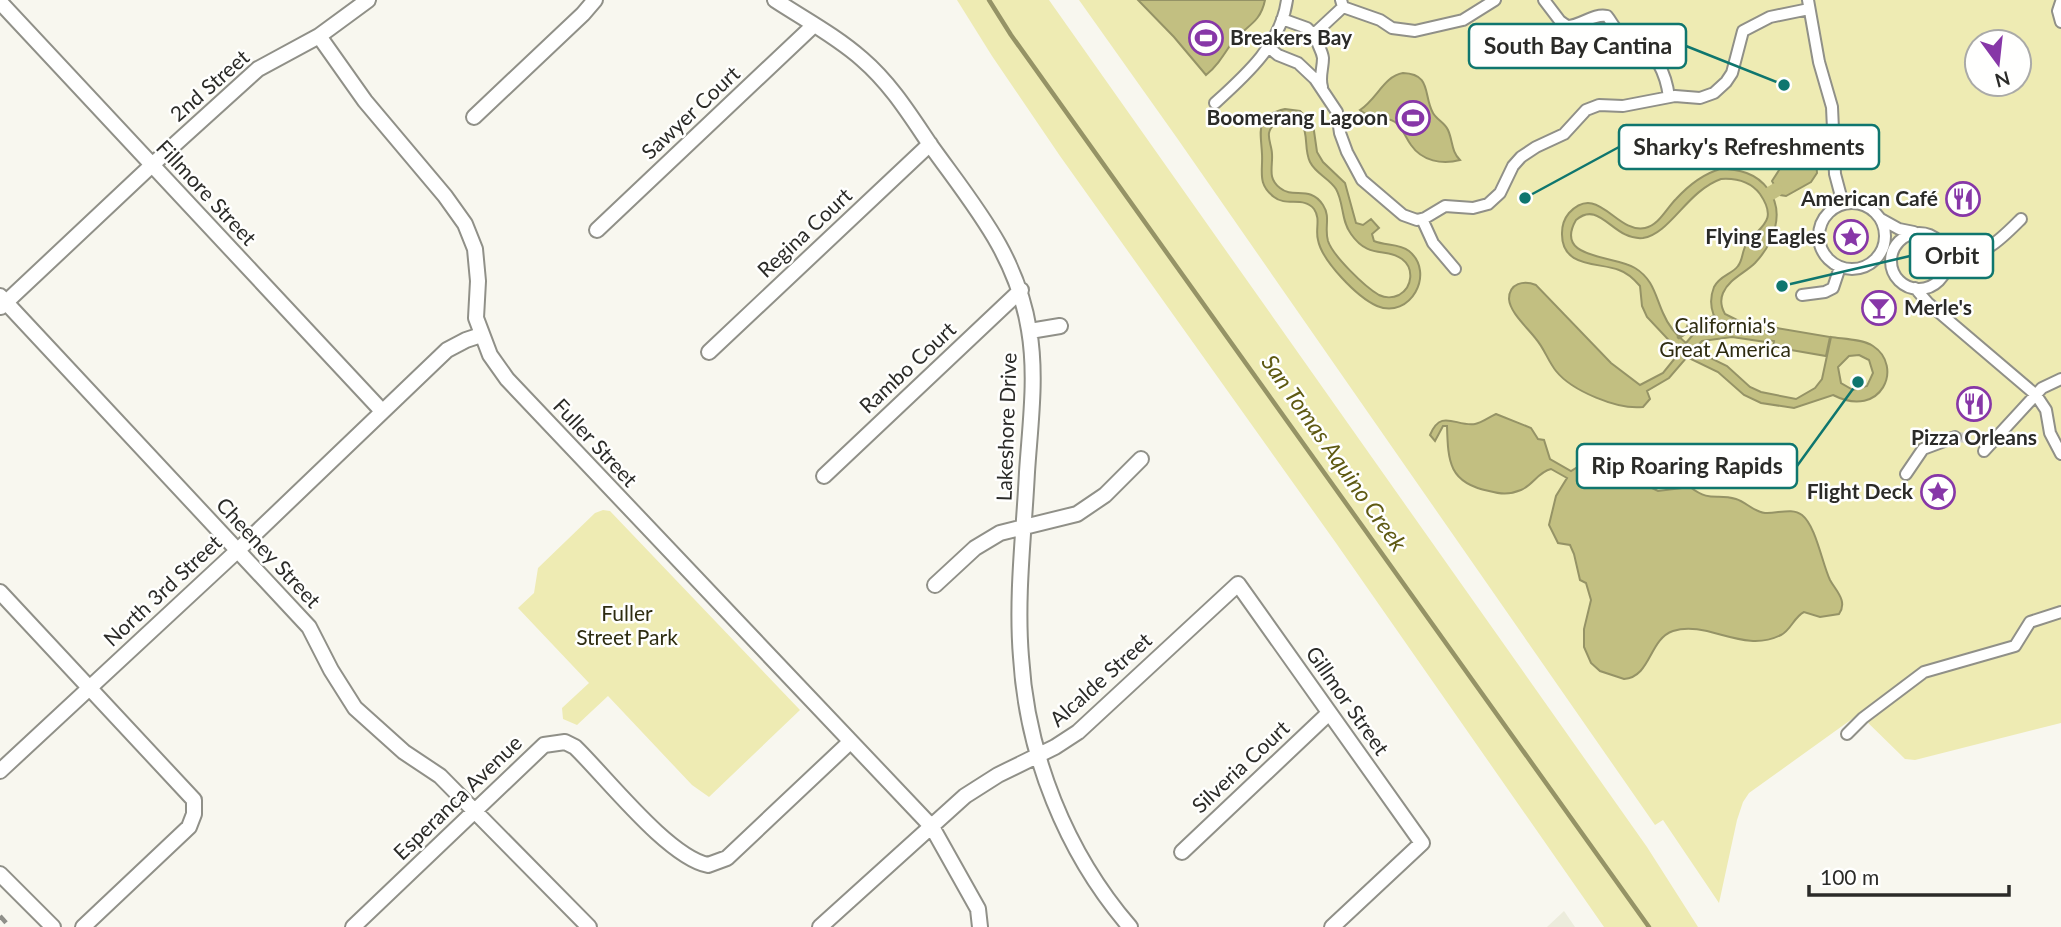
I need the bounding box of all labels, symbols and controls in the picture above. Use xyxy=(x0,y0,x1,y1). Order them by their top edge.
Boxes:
sports icon: Breakers Bay xyxy=(1187,19,1225,57)
place label: Breakers Bay xyxy=(1230,24,1353,49)
callout: South Bay Cantina xyxy=(1469,24,1686,68)
north arrow xyxy=(1963,28,2033,98)
text: South Bay Cantina xyxy=(1484,31,1672,59)
street label: 2nd Street xyxy=(164,44,254,126)
street label: Sawyer Court xyxy=(636,60,745,164)
text: N xyxy=(1992,67,2013,93)
sports icon: Boomerang Lagoon xyxy=(1394,99,1432,137)
place label: Boomerang Lagoon xyxy=(1207,104,1388,129)
callout: Sharky's Refreshments xyxy=(1619,125,1879,169)
text: Sharky's Refreshments xyxy=(1633,132,1865,160)
street label: Fillmore Street xyxy=(152,134,263,250)
restaurant icon: American Café xyxy=(1944,180,1982,218)
street label: Regina Court xyxy=(752,182,857,282)
place label: American Café xyxy=(1800,185,1938,210)
place icon: Flying Eagles xyxy=(1832,218,1870,256)
place label: Flying Eagles xyxy=(1705,223,1826,248)
callout: Orbit xyxy=(1910,234,1993,278)
text: Orbit xyxy=(1925,241,1980,269)
bar icon: Merle's xyxy=(1860,289,1898,327)
place label: Merle's xyxy=(1904,294,1972,319)
park label: California's Great America xyxy=(1659,312,1791,361)
street label: Rambo Court xyxy=(854,316,961,418)
water label: San Tomas Aquino Creek xyxy=(1256,349,1414,557)
street label: Lakeshore Drive xyxy=(990,352,1021,502)
restaurant icon: Pizza Orleans xyxy=(1955,385,1993,423)
street label: Fuller Street xyxy=(549,393,644,492)
place label: Pizza Orleans xyxy=(1911,424,2037,449)
callout: Rip Roaring Rapids xyxy=(1577,444,1797,488)
text: Rip Roaring Rapids xyxy=(1591,451,1783,479)
place icon: Flight Deck xyxy=(1919,473,1957,511)
place label: Flight Deck xyxy=(1807,478,1914,503)
street label: Cheeney Street xyxy=(212,492,327,613)
street label: North 3rd Street xyxy=(98,529,226,651)
park label: Fuller Street Park xyxy=(576,600,678,649)
street label: Alcalde Street xyxy=(1044,626,1156,731)
street label: Gillmor Street xyxy=(1301,641,1395,760)
street label: Silveria Court xyxy=(1186,714,1294,817)
street label: Esperanca Avenue xyxy=(388,730,526,864)
scale bar xyxy=(1809,853,2008,897)
text: 100 m xyxy=(1820,864,1879,889)

